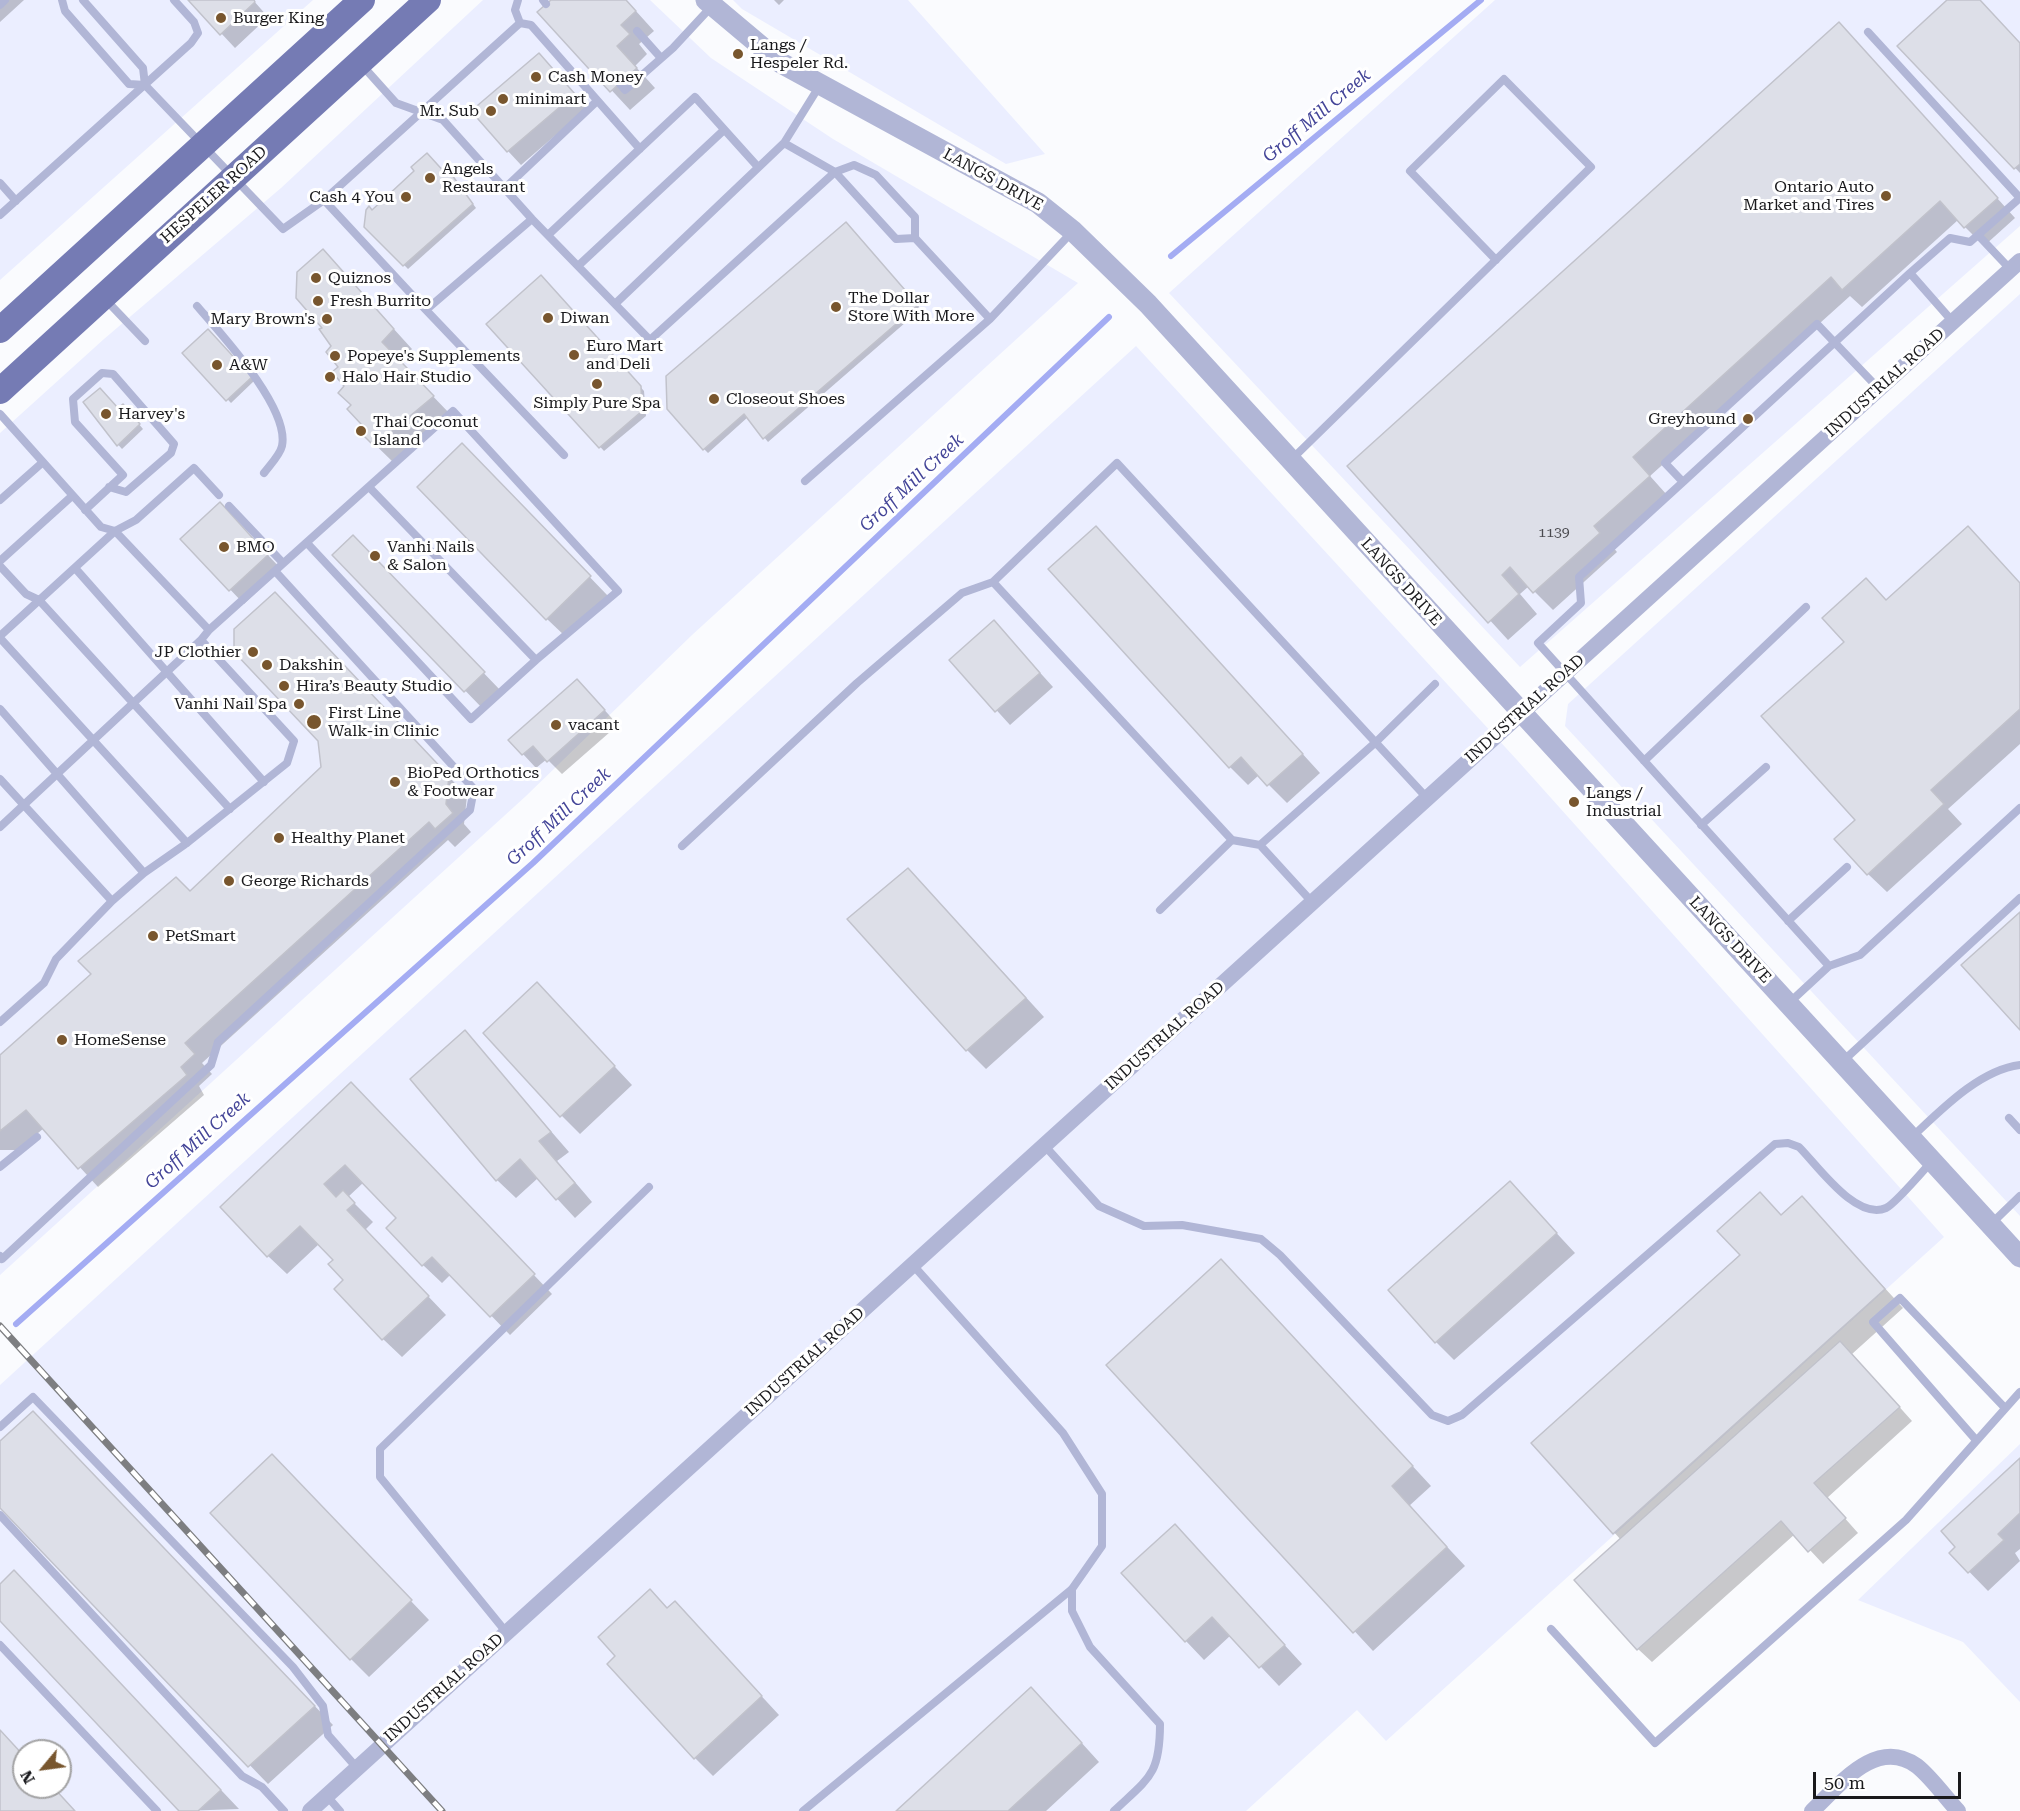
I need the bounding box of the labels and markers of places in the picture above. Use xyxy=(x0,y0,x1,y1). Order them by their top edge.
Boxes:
place label: Burger King xyxy=(233,8,324,28)
marker: Burger King xyxy=(214,11,228,25)
place label: Langs / Hespeler Rd. xyxy=(750,35,848,73)
marker: Langs / Hespeler Rd. xyxy=(731,47,745,61)
place label: Cash Money xyxy=(548,67,643,87)
marker: Cash Money xyxy=(529,70,543,84)
place label: minimart xyxy=(515,89,586,109)
marker: minimart xyxy=(496,92,510,106)
place label: Mr. Sub xyxy=(419,101,479,121)
marker: Mr. Sub xyxy=(484,104,498,118)
place label: Angels Restaurant xyxy=(442,159,525,197)
marker: Angels Restaurant xyxy=(423,171,437,185)
place label: Ontario Auto Market and Tires xyxy=(1743,177,1874,215)
place label: Cash 4 You xyxy=(309,187,394,207)
marker: Ontario Auto Market and Tires xyxy=(1879,189,1893,203)
marker: Cash 4 You xyxy=(399,190,413,204)
place label: Quiznos xyxy=(328,268,391,288)
marker: Quiznos xyxy=(309,271,323,285)
place label: The Dollar Store With More xyxy=(848,288,975,326)
place label: Fresh Burrito xyxy=(330,291,431,311)
marker: Fresh Burrito xyxy=(311,294,325,308)
marker: The Dollar Store With More xyxy=(829,300,843,314)
place label: Diwan xyxy=(560,308,609,328)
place label: Mary Brown's xyxy=(211,309,315,329)
marker: Diwan xyxy=(541,311,555,325)
marker: Mary Brown's xyxy=(320,312,334,326)
place label: Euro Mart and Deli xyxy=(586,336,663,374)
place label: Popeye's Supplements xyxy=(347,346,520,366)
marker: Euro Mart and Deli xyxy=(567,348,581,362)
marker: Popeye's Supplements xyxy=(328,349,342,363)
place label: A&W xyxy=(229,355,268,375)
marker: A&W xyxy=(210,358,224,372)
place label: Halo Hair Studio xyxy=(342,367,471,387)
marker: Halo Hair Studio xyxy=(323,370,337,384)
marker: Simply Pure Spa xyxy=(590,377,604,391)
place label: Closeout Shoes xyxy=(726,389,845,409)
marker: Closeout Shoes xyxy=(707,392,721,406)
place label: Simply Pure Spa xyxy=(533,393,661,413)
place label: Harvey's xyxy=(118,404,185,424)
marker: Harvey's xyxy=(99,407,113,421)
place label: Greyhound xyxy=(1648,409,1736,429)
place label: Thai Coconut Island xyxy=(373,412,478,450)
marker: Greyhound xyxy=(1741,412,1755,426)
marker: Thai Coconut Island xyxy=(354,424,368,438)
place label: BMO xyxy=(236,537,275,557)
place label: Vanhi Nails & Salon xyxy=(387,537,474,575)
marker: BMO xyxy=(217,540,231,554)
marker: Vanhi Nails & Salon xyxy=(368,549,382,563)
place label: JP Clothier xyxy=(155,642,241,662)
marker: JP Clothier xyxy=(246,645,260,659)
place label: Dakshin xyxy=(279,655,343,675)
marker: Dakshin xyxy=(260,658,274,672)
place label: Hira’s Beauty Studio xyxy=(296,676,452,696)
marker: Hira’s Beauty Studio xyxy=(277,679,291,693)
place label: Vanhi Nail Spa xyxy=(174,694,287,714)
marker: Vanhi Nail Spa xyxy=(292,697,306,711)
place label: First Line Walk-in Clinic xyxy=(328,703,439,741)
marker: First Line Walk-in Clinic xyxy=(305,713,323,731)
place label: vacant xyxy=(568,715,619,735)
marker: vacant xyxy=(549,718,563,732)
place label: BioPed Orthotics & Footwear xyxy=(407,763,539,801)
marker: BioPed Orthotics & Footwear xyxy=(388,775,402,789)
place label: Langs / Industrial xyxy=(1586,783,1661,821)
marker: Langs / Industrial xyxy=(1567,795,1581,809)
place label: Healthy Planet xyxy=(291,828,405,848)
marker: Healthy Planet xyxy=(272,831,286,845)
place label: George Richards xyxy=(241,871,369,891)
marker: George Richards xyxy=(222,874,236,888)
place label: PetSmart xyxy=(165,926,236,946)
marker: PetSmart xyxy=(146,929,160,943)
place label: HomeSense xyxy=(74,1030,166,1050)
marker: HomeSense xyxy=(55,1033,69,1047)

